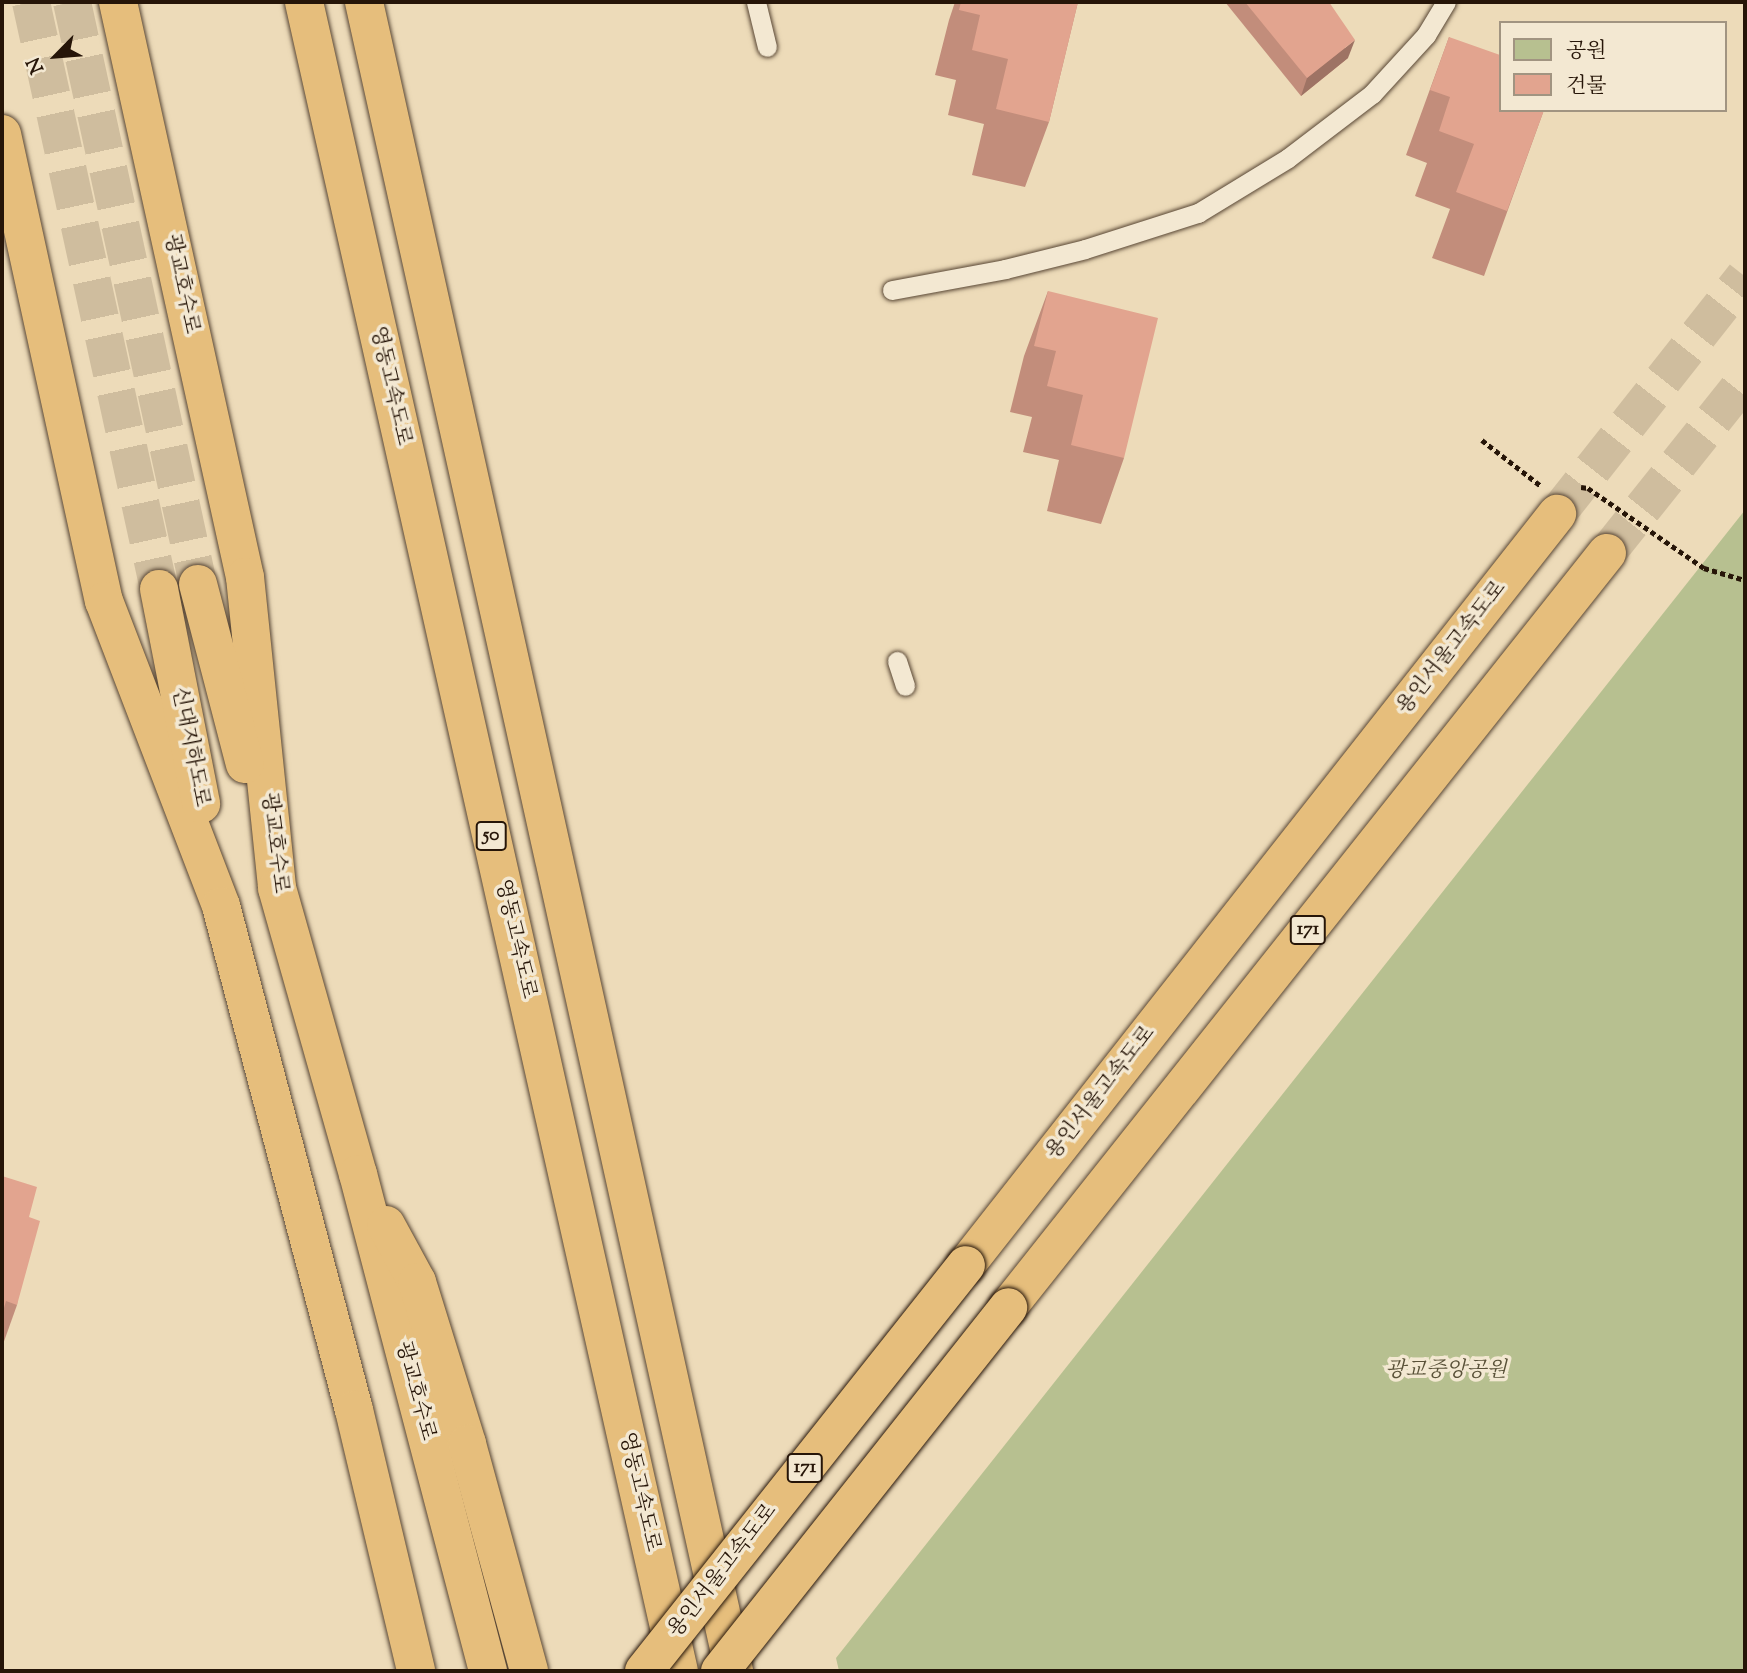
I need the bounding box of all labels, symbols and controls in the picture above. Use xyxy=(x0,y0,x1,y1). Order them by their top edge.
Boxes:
north arrow xyxy=(21,21,91,91)
legend xyxy=(1498,21,1726,112)
text: 공원 xyxy=(1566,37,1607,67)
text: N xyxy=(21,53,52,78)
text: 건물 xyxy=(1566,72,1607,102)
street label: 광교호수로 xyxy=(158,232,204,336)
street label: 영동고속도로 xyxy=(364,324,416,448)
street label: 용인서울고속도로 xyxy=(1392,576,1512,720)
street label: 신대지하도로 xyxy=(166,685,214,809)
street label: 광교호수로 xyxy=(255,791,293,895)
road number: 50 xyxy=(475,820,507,852)
street label: 영동고속도로 xyxy=(489,877,541,1001)
road number: 171 xyxy=(1289,914,1327,946)
street label: 용인서울고속도로 xyxy=(1041,1021,1161,1165)
street label: 광교호수로 xyxy=(390,1339,440,1443)
park label: 광교중앙공원 xyxy=(1385,1358,1507,1384)
street label: 영동고속도로 xyxy=(613,1430,665,1554)
road number: 171 xyxy=(786,1452,824,1484)
street label: 용인서울고속도로 xyxy=(663,1499,783,1643)

